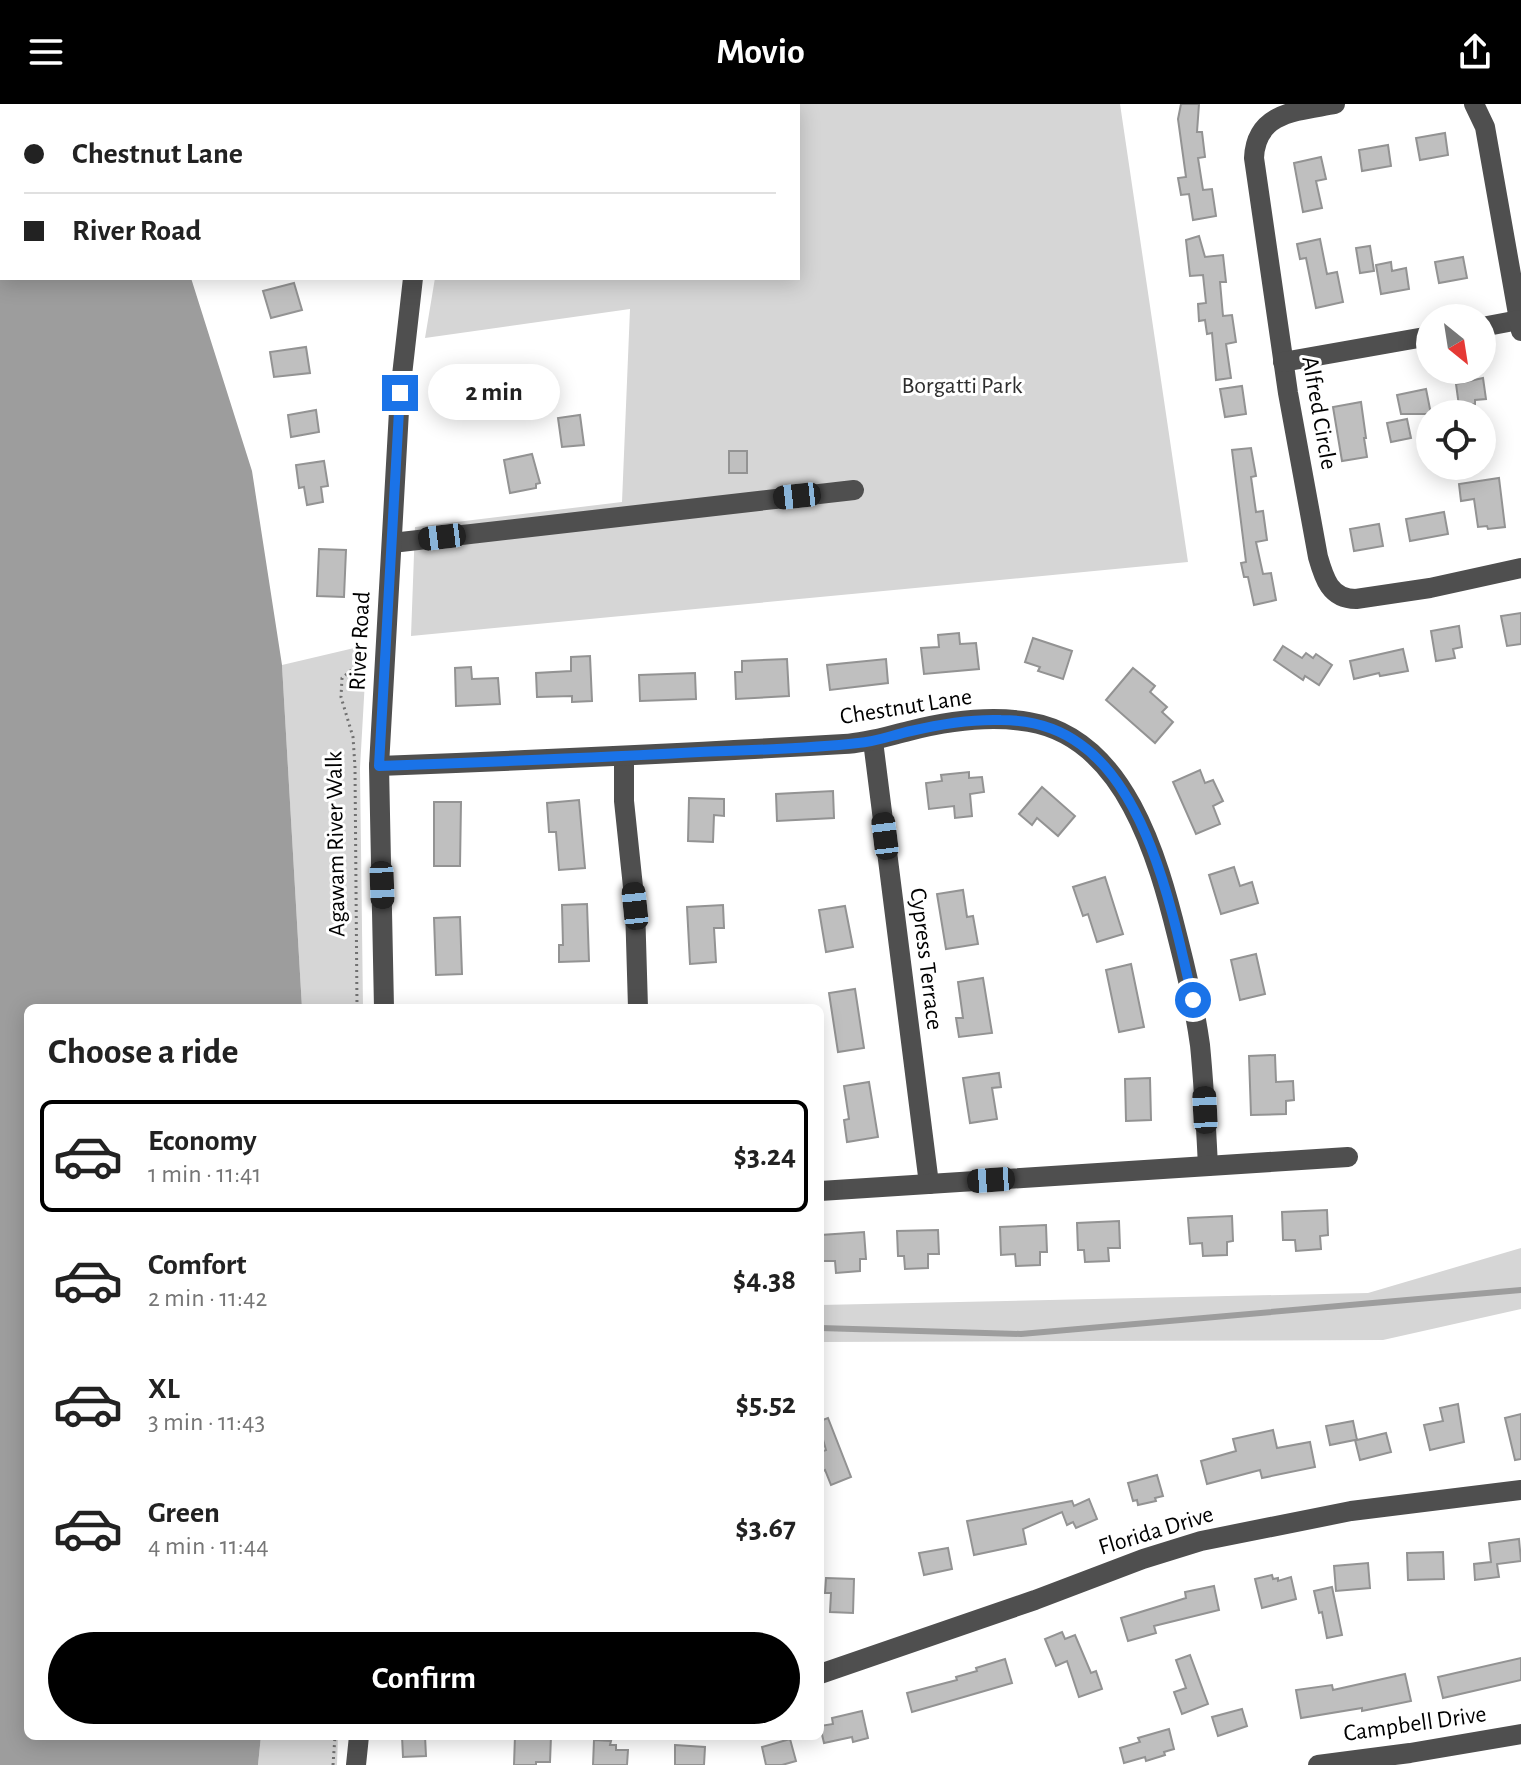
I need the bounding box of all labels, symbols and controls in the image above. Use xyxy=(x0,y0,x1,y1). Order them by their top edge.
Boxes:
icon: menu xyxy=(24,30,68,74)
icon: share xyxy=(1453,30,1497,74)
text: Movio xyxy=(716,34,805,70)
text: Chestnut Lane xyxy=(72,139,243,169)
text: River Road xyxy=(72,216,201,246)
north arrow xyxy=(1416,304,1496,384)
map controls xyxy=(1416,304,1496,480)
street label: Alfred Circle xyxy=(1297,355,1341,471)
callout: 2 min xyxy=(428,365,560,421)
park label: Borgatti Park xyxy=(902,374,1023,398)
route end xyxy=(382,375,418,411)
text: 2 min xyxy=(465,379,523,405)
button: locate xyxy=(1416,400,1496,480)
car xyxy=(772,482,822,510)
car xyxy=(417,522,467,552)
street label: River Road xyxy=(345,591,375,691)
street label: Chestnut Lane xyxy=(838,685,974,729)
street label: Agawam River Walk xyxy=(322,751,350,937)
car xyxy=(870,811,900,861)
car xyxy=(369,861,395,909)
car xyxy=(621,881,649,931)
street label: Cypress Terrace xyxy=(905,887,947,1031)
route start xyxy=(1175,982,1211,1018)
text: Choose a ride xyxy=(48,1034,238,1070)
car xyxy=(1192,1085,1218,1135)
icon: car xyxy=(52,1120,124,1192)
text: Economy xyxy=(148,1126,257,1156)
text: $3.24 xyxy=(733,1141,796,1171)
text: 1 min · 11:41 xyxy=(148,1161,262,1187)
car xyxy=(966,1166,1016,1194)
icon: car xyxy=(52,1244,124,1316)
text: Comfort xyxy=(148,1250,247,1280)
text: $4.38 xyxy=(733,1265,796,1295)
text: 2 min · 11:42 xyxy=(148,1285,267,1311)
icon: car xyxy=(52,1368,124,1440)
text: XL xyxy=(148,1374,180,1404)
text: $5.52 xyxy=(736,1389,796,1419)
text: 3 min · 11:43 xyxy=(148,1409,265,1435)
icon: car xyxy=(52,1492,124,1564)
text: Green xyxy=(148,1498,220,1528)
street label: Florida Drive xyxy=(1096,1502,1216,1560)
text: $3.67 xyxy=(735,1513,796,1543)
text: 4 min · 11:44 xyxy=(148,1533,269,1559)
button: Confirm xyxy=(48,1632,800,1724)
street label: Campbell Drive xyxy=(1342,1702,1488,1746)

